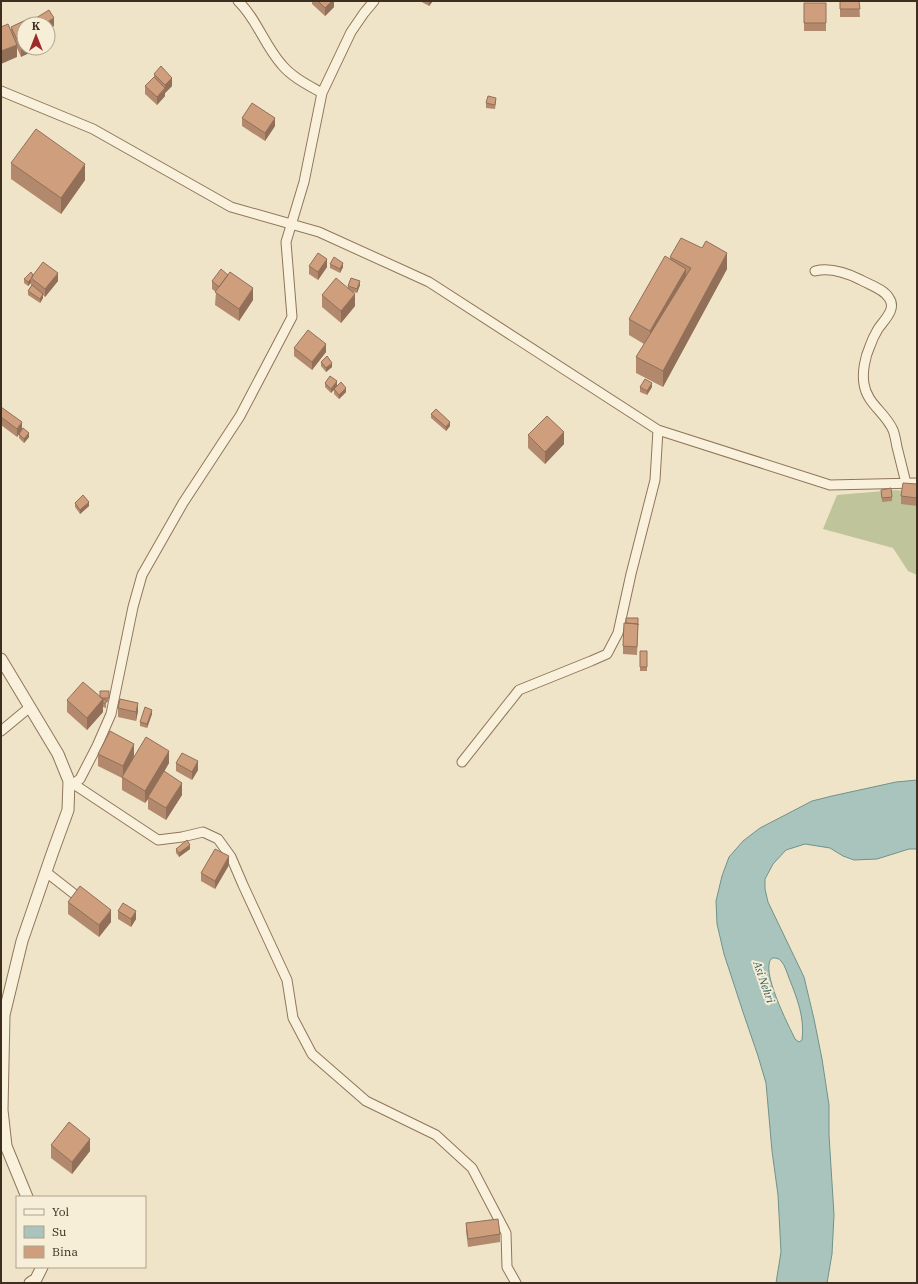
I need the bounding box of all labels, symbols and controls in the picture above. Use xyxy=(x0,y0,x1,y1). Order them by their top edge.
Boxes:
north arrow xyxy=(16,16,56,56)
text: K xyxy=(32,19,41,33)
water label: Asi Nehri xyxy=(750,958,778,1006)
legend xyxy=(16,1196,146,1268)
text: Yol xyxy=(52,1204,70,1219)
text: Su xyxy=(52,1224,67,1239)
text: Bina xyxy=(52,1244,78,1259)

